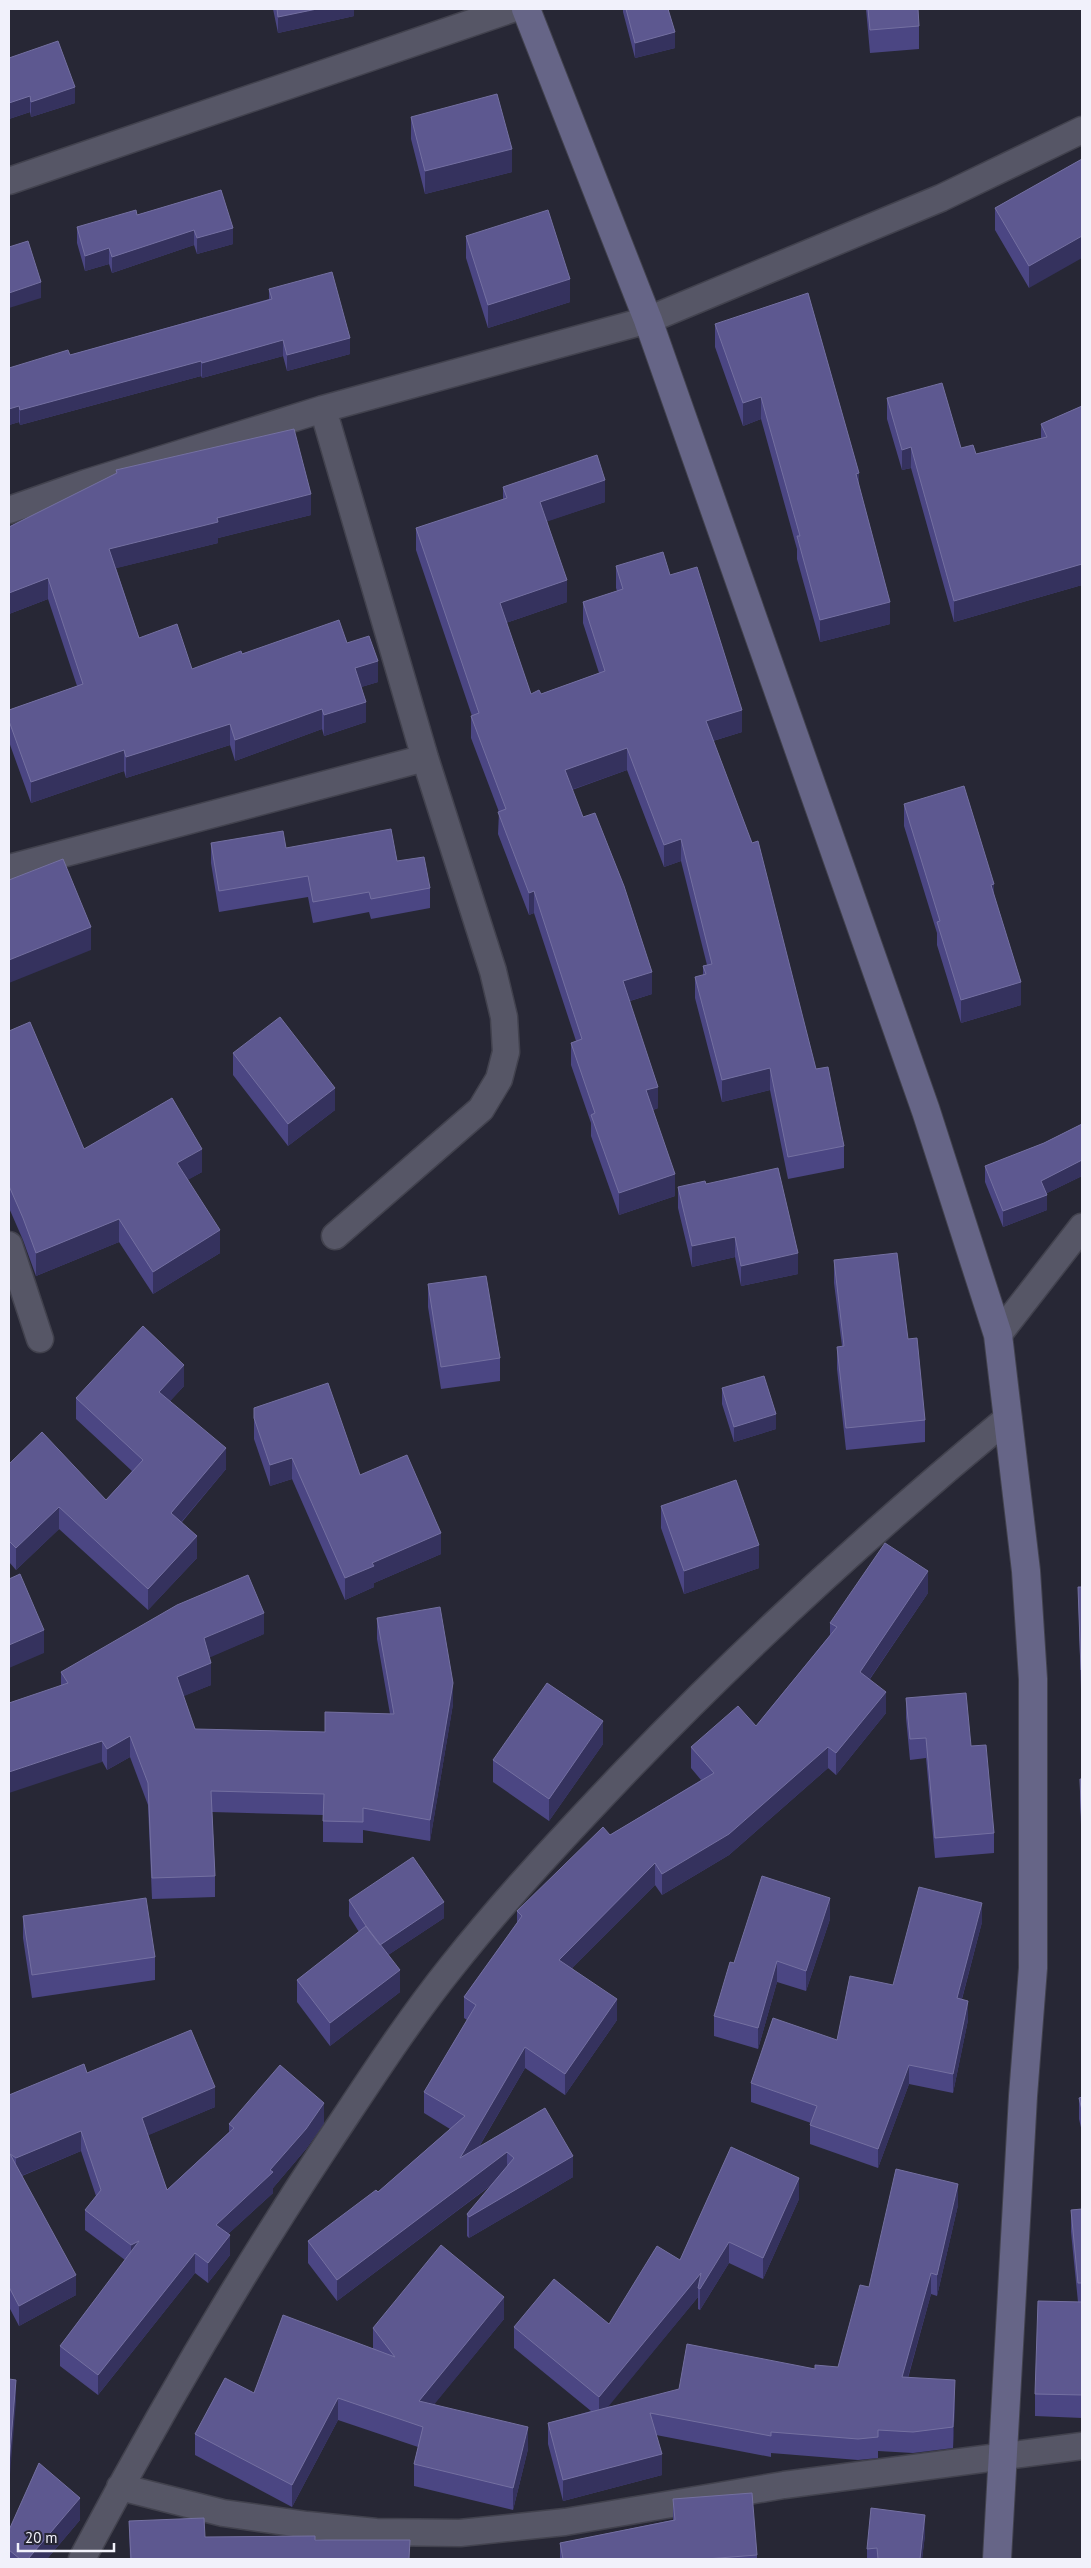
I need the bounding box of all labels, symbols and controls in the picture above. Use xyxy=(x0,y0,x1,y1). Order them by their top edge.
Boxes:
scale bar xyxy=(18,2520,114,2552)
text: 20 m xyxy=(25,2528,58,2547)

